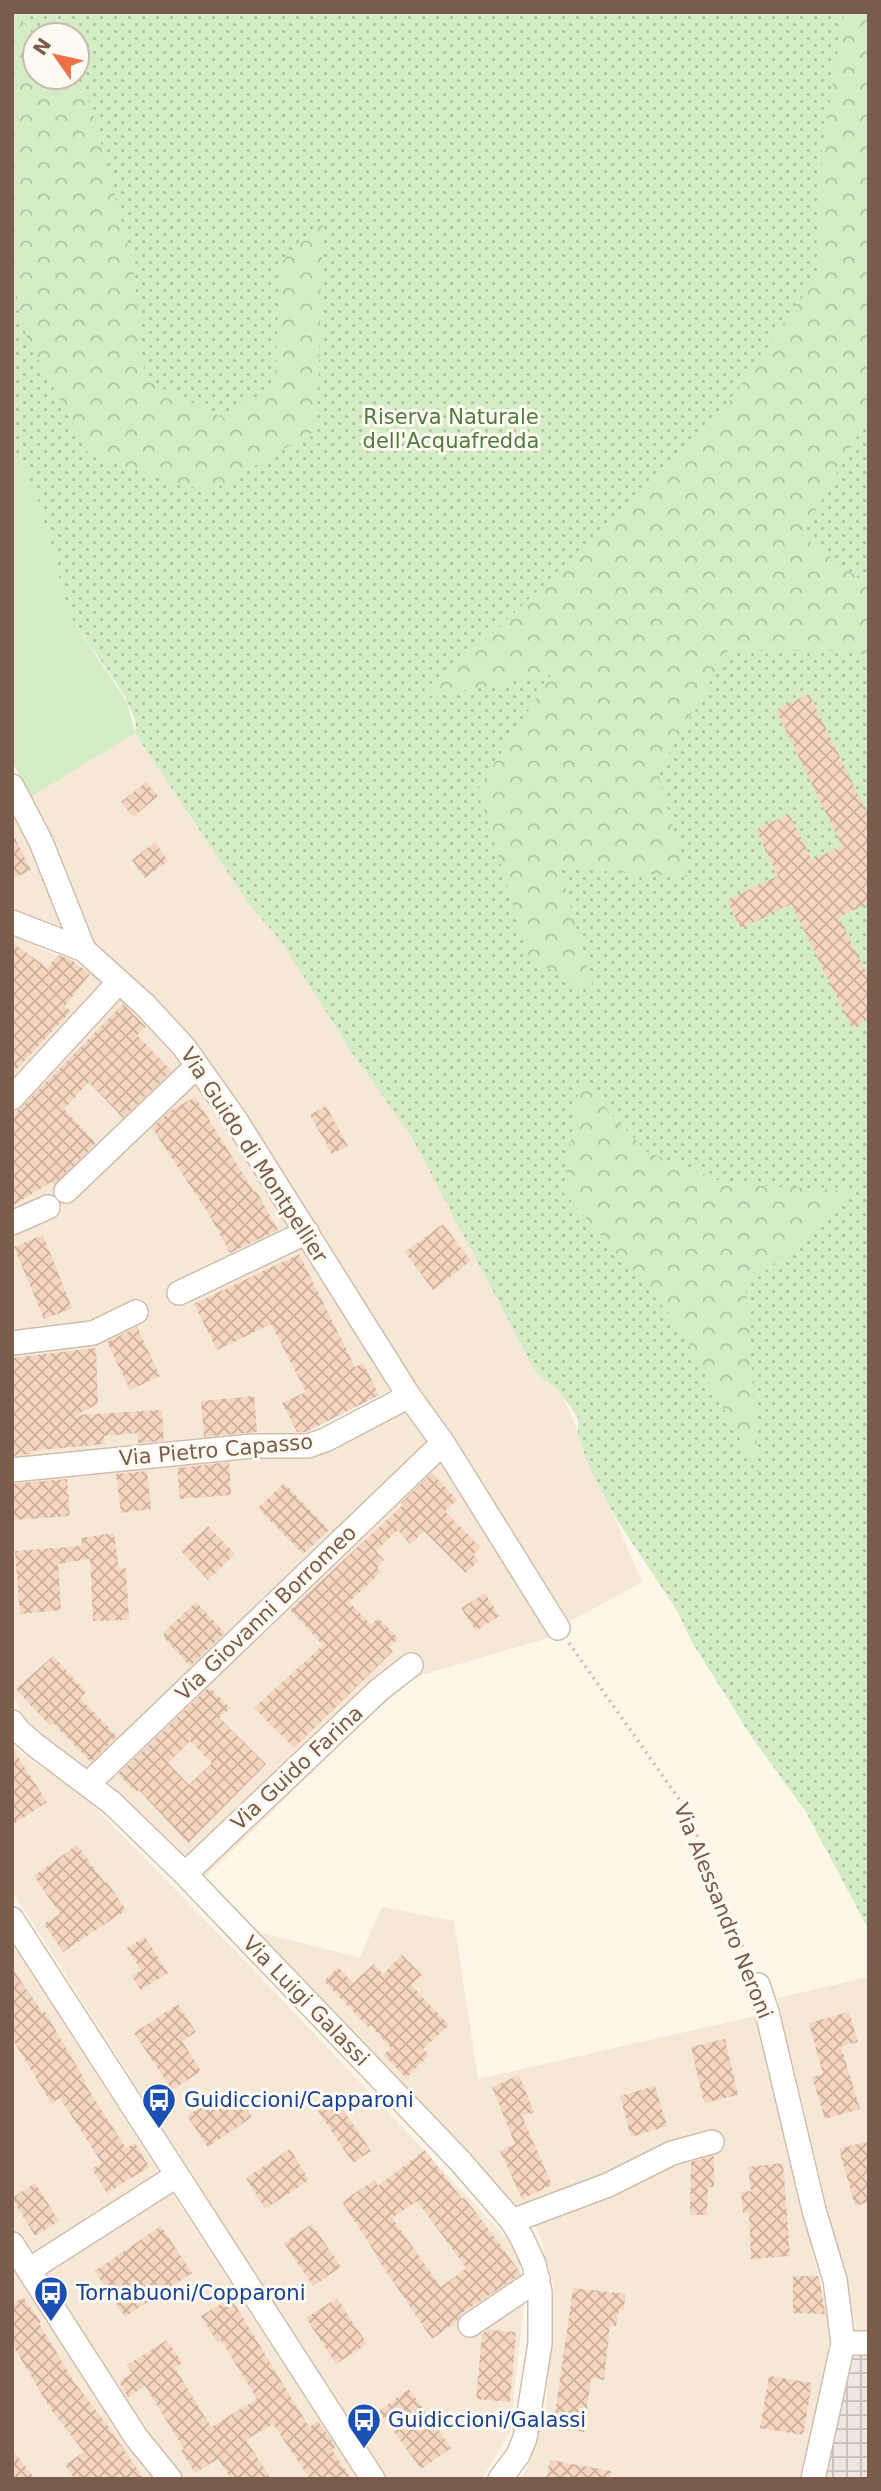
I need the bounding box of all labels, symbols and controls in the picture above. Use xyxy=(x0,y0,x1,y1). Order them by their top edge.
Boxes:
north arrow xyxy=(21,21,91,91)
text: N xyxy=(28,34,55,59)
park label: Riserva Naturale dell'Acquafredda xyxy=(363,405,539,453)
street label: Via Guido di Montpellier xyxy=(176,1043,333,1267)
street label: Via Pietro Capasso xyxy=(118,1430,314,1470)
street label: Via Giovanni Borromeo xyxy=(171,1521,361,1705)
street label: Via Guido Farina xyxy=(226,1701,368,1835)
street label: Via Alessandro Neroni xyxy=(669,1800,777,2022)
street label: Via Luigi Galassi xyxy=(238,1931,374,2071)
bus stop icon: Guidiccioni/Capparoni xyxy=(140,2081,178,2130)
place label: Guidiccioni/Capparoni xyxy=(184,2088,414,2112)
bus stop icon: Tornabuoni/Copparoni xyxy=(32,2274,70,2323)
place label: Tornabuoni/Copparoni xyxy=(75,2281,305,2305)
bus stop icon: Guidiccioni/Galassi xyxy=(345,2401,383,2450)
place label: Guidiccioni/Galassi xyxy=(388,2408,586,2432)

